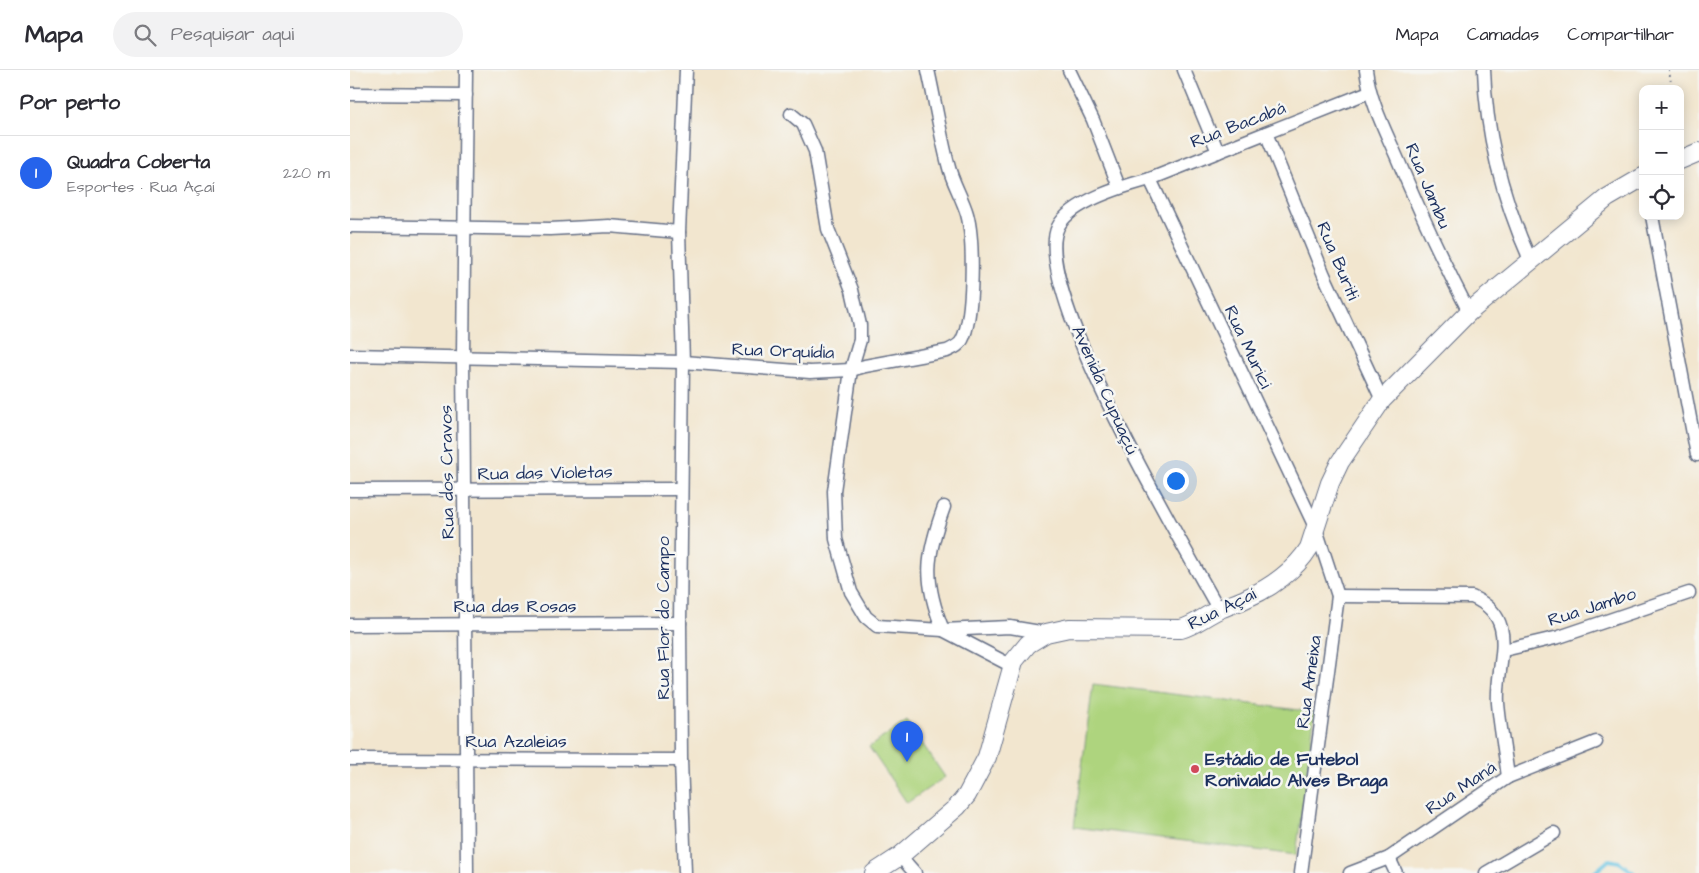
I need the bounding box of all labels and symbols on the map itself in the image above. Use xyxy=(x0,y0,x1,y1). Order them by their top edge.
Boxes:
street label: Rua Bacabá xyxy=(1187,95,1289,155)
street label: Rua Jambu xyxy=(1399,140,1457,232)
street label: Rua Buriti xyxy=(1310,218,1366,304)
street label: Rua Murici xyxy=(1218,301,1278,393)
street label: Avenida Cupuaçú xyxy=(1065,322,1145,458)
street label: Rua Orquídia xyxy=(731,337,835,365)
street label: Rua dos Cravos xyxy=(433,405,461,539)
street label: Rua das Violetas xyxy=(477,459,613,487)
your location xyxy=(1163,468,1189,494)
street label: Rua Flor do Campo xyxy=(651,536,676,700)
street label: Rua Jambo xyxy=(1545,581,1639,633)
street label: Rua Açaí xyxy=(1184,582,1261,636)
street label: Rua das Rosas xyxy=(453,594,577,619)
street label: Rua Ameixa xyxy=(1290,634,1328,730)
pin: 1 xyxy=(891,721,923,762)
street label: Rua Azaleias xyxy=(465,729,567,754)
place label: Estádio de Futebol Ronivaldo Alves Braga xyxy=(1205,747,1388,794)
street label: Rua Maná xyxy=(1421,755,1501,821)
marker: Estádio de Futebol Ronivaldo Alves Braga xyxy=(1189,763,1201,775)

